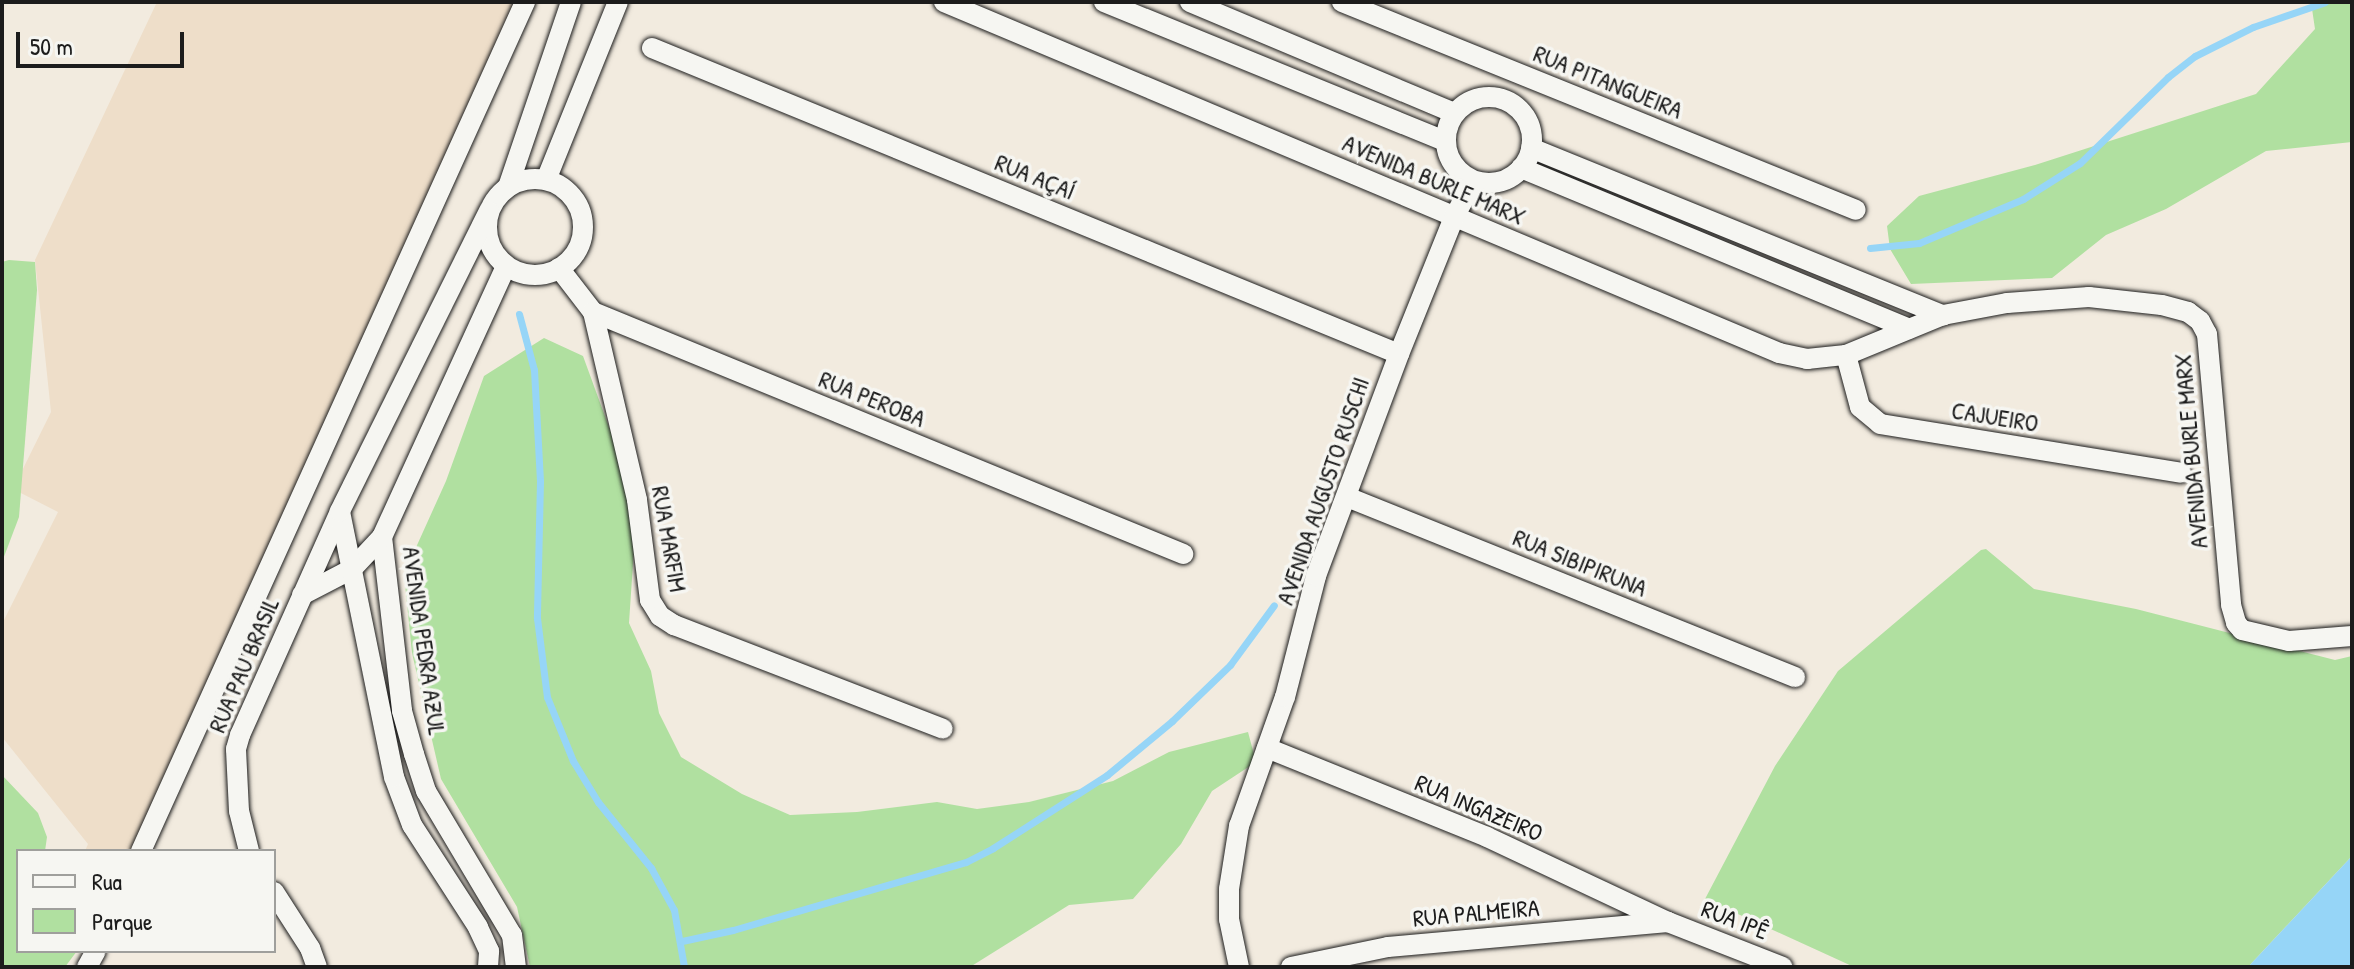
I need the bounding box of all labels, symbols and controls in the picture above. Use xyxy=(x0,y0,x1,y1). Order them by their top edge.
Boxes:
scale bar xyxy=(20,16,188,66)
text: 50 m xyxy=(30,30,73,62)
street label: RUA PITANGUEIRA xyxy=(1529,39,1687,125)
street label: AVENIDA BURLE MARX xyxy=(1338,129,1530,231)
street label: RUA AÇAÍ xyxy=(991,148,1079,206)
street label: AVENIDA BURLE MARX xyxy=(2168,352,2214,550)
street label: RUA PEROBA xyxy=(815,365,929,433)
street label: AVENIDA AUGUSTO RUSCHI xyxy=(1271,373,1375,609)
street label: CAJUEIRO xyxy=(1950,396,2040,438)
street label: RUA MARFIM xyxy=(646,484,692,594)
street label: RUA SIBIPIRUNA xyxy=(1509,523,1651,603)
street label: AVENIDA PEDRA AZUL xyxy=(396,545,452,737)
street label: RUA PAU BRASIL xyxy=(203,593,285,737)
street label: RUA INGAZEIRO xyxy=(1411,768,1547,848)
legend xyxy=(16,849,276,953)
text: Rua xyxy=(92,865,122,897)
street label: RUA PALMEIRA xyxy=(1412,893,1540,933)
street label: RUA IPÊ xyxy=(1698,894,1772,946)
text: Parque xyxy=(92,905,152,937)

